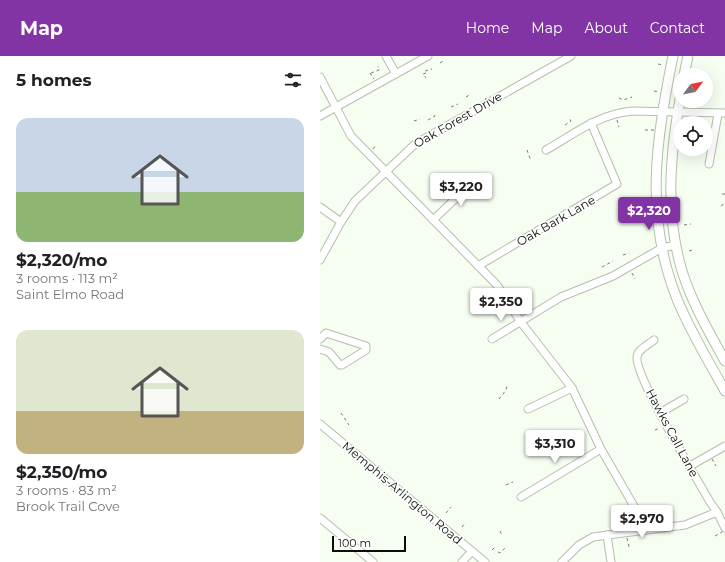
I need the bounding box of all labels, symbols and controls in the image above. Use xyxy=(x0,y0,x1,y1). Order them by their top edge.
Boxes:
text: Map xyxy=(20,17,63,40)
text: Home xyxy=(466,19,509,37)
text: Map xyxy=(531,19,562,37)
text: About xyxy=(584,19,628,37)
text: Contact xyxy=(650,19,705,37)
north arrow xyxy=(673,68,713,108)
map controls xyxy=(673,68,713,156)
icon: filters xyxy=(282,69,304,91)
text: 5 homes xyxy=(16,70,92,90)
street label: Oak Forest Drive xyxy=(411,88,505,151)
button: locate xyxy=(673,116,713,156)
icon: home xyxy=(124,144,196,216)
pin: $3,220 xyxy=(428,173,494,207)
text: $3,220 xyxy=(439,178,483,194)
street label: Oak Bark Lane xyxy=(514,192,598,249)
pin: $2,320 xyxy=(616,197,682,231)
text: $2,320 xyxy=(627,202,671,218)
text: $2,320/mo xyxy=(16,250,108,270)
text: 3 rooms · 113 m² xyxy=(16,270,118,286)
text: Saint Elmo Road xyxy=(16,286,124,302)
pin: $2,350 xyxy=(468,288,534,322)
text: $2,350 xyxy=(479,293,523,309)
icon: home xyxy=(124,356,196,428)
street label: Hawks Call Lane xyxy=(643,386,702,479)
pin: $3,310 xyxy=(522,430,588,464)
text: $3,310 xyxy=(534,435,576,451)
street label: Memphis-Arlington Road xyxy=(339,438,465,547)
text: $2,350/mo xyxy=(16,462,108,482)
text: 3 rooms · 83 m² xyxy=(16,482,117,498)
text: Brook Trail Cove xyxy=(16,498,120,514)
pin: $2,970 xyxy=(609,505,675,539)
text: $2,970 xyxy=(620,510,664,526)
scale bar xyxy=(332,534,406,553)
text: 100 m xyxy=(338,536,371,550)

